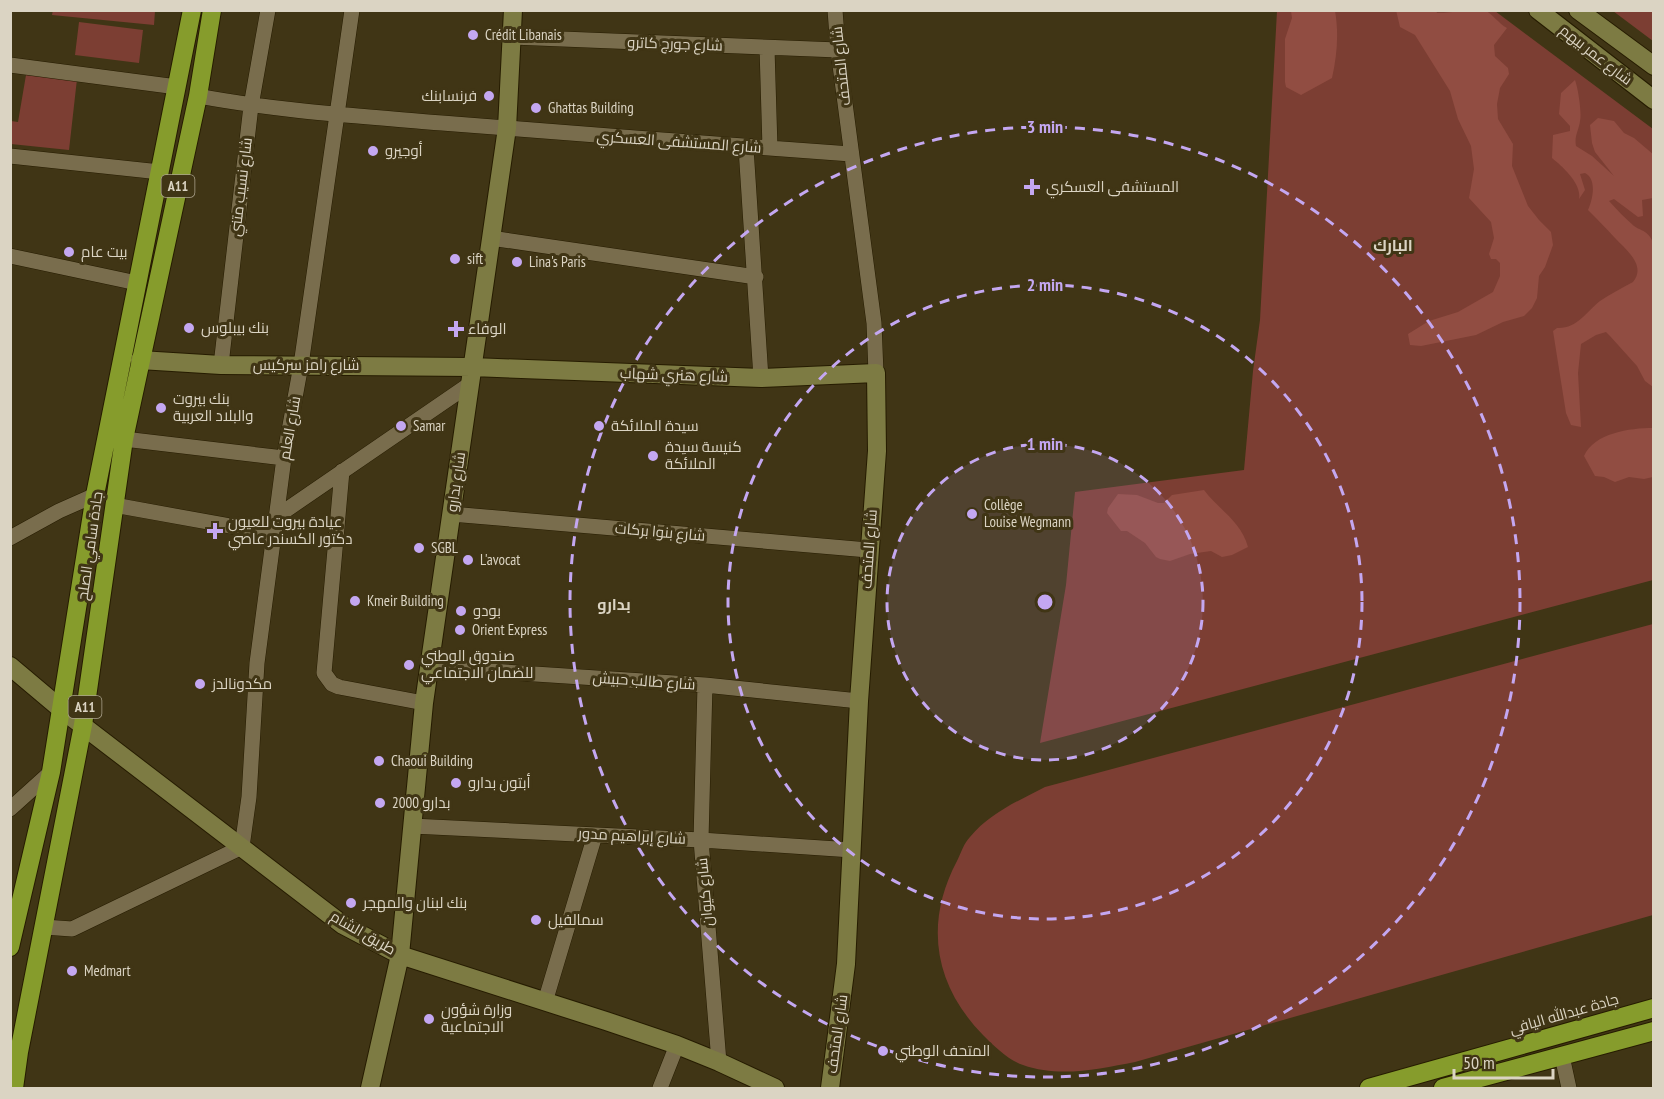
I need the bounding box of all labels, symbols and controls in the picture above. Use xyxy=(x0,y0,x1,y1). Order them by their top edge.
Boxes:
street label: شارع عمر بيهم xyxy=(1555,20,1636,90)
place label: Crédit Libanais xyxy=(485,25,562,44)
street label: شارع المتحف xyxy=(827,25,856,107)
marker: Crédit Libanais xyxy=(466,28,480,42)
street label: شارع جورج كاترو xyxy=(627,32,723,57)
place label: فرنسابنك xyxy=(421,86,477,105)
marker: فرنسابنك xyxy=(482,89,496,103)
place label: Ghattas Building xyxy=(548,98,634,117)
marker: Ghattas Building xyxy=(529,101,543,115)
text: 3 min xyxy=(1027,115,1063,138)
street label: شارع المستشفى العسكري xyxy=(596,126,762,160)
street label: شارع نسيب متني xyxy=(225,136,259,238)
place label: أوجيرو xyxy=(385,141,423,160)
marker: أوجيرو xyxy=(366,144,380,158)
road number: A11 xyxy=(162,175,195,197)
place label: المستشفى العسكري xyxy=(1046,177,1179,199)
marker: المستشفى العسكري xyxy=(1023,178,1041,196)
district label: البارك xyxy=(1373,235,1413,255)
place label: بيت عام xyxy=(81,242,128,262)
marker: بيت عام xyxy=(62,245,76,259)
place label: sift xyxy=(467,249,483,268)
marker: sift xyxy=(448,252,462,266)
place label: Lina's Paris xyxy=(529,252,586,271)
marker: Lina's Paris xyxy=(510,255,524,269)
text: 2 min xyxy=(1027,273,1063,296)
place label: بنك بيبلوس xyxy=(201,318,269,338)
place label: الوفاء xyxy=(468,319,507,338)
marker: بنك بيبلوس xyxy=(182,321,196,335)
marker: الوفاء xyxy=(449,322,463,336)
street label: شارع رامز سركيس xyxy=(253,355,359,376)
street label: شارع هنري شهاب xyxy=(619,363,728,389)
place label: بنك بيروت والبلاد العربية xyxy=(173,389,254,425)
street label: شارع العلم xyxy=(275,395,306,462)
marker: بنك بيروت والبلاد العربية xyxy=(154,401,168,415)
place label: Samar xyxy=(413,416,446,435)
place label: سيدة الملائكة xyxy=(611,416,699,435)
marker: Samar xyxy=(394,419,408,433)
marker: سيدة الملائكة xyxy=(592,419,606,433)
text: 1 min xyxy=(1027,432,1063,455)
place label: كنيسة سيدة الملائكة xyxy=(665,437,742,473)
marker: كنيسة سيدة الملائكة xyxy=(646,449,660,463)
street label: شارع بدارو xyxy=(442,451,471,513)
street label: جادة سامي الصلح xyxy=(72,490,110,602)
place label: Collège Louise Wegmann xyxy=(984,495,1071,531)
marker: Collège Louise Wegmann xyxy=(965,507,979,521)
street label: شارع المتحف xyxy=(856,508,883,590)
place label: عيادة بيروت للعيون دكتور الكسندر عاصي xyxy=(228,512,352,551)
street label: شارع بنوا بركات xyxy=(614,518,706,547)
marker: عيادة بيروت للعيون دكتور الكسندر عاصي xyxy=(206,522,224,540)
place label: SGBL xyxy=(431,538,459,557)
marker: SGBL xyxy=(412,541,426,555)
place label: L'avocat xyxy=(480,550,520,569)
marker: L'avocat xyxy=(461,553,475,567)
place label: Kmeir Building xyxy=(367,591,444,610)
centre of rings xyxy=(1035,592,1055,612)
marker: Kmeir Building xyxy=(348,594,362,608)
district label: بدارو xyxy=(597,594,631,614)
place label: بودو xyxy=(473,601,501,620)
marker: بودو xyxy=(454,604,468,618)
place label: Orient Express xyxy=(472,620,547,639)
marker: Orient Express xyxy=(453,623,467,637)
place label: صندوق الوطني للضمان الاجتماعي xyxy=(421,646,533,685)
marker: صندوق الوطني للضمان الاجتماعي xyxy=(402,658,416,672)
street label: شارع طالب حبيش xyxy=(592,667,696,696)
place label: مكدونالدز xyxy=(211,674,272,693)
marker: مكدونالدز xyxy=(193,677,207,691)
road number: A11 xyxy=(68,696,101,718)
place label: Chaoui Building xyxy=(391,751,473,770)
marker: Chaoui Building xyxy=(372,754,386,768)
place label: أبتون بدارو xyxy=(468,773,530,793)
marker: أبتون بدارو xyxy=(449,776,463,790)
place label: بدارو 2000 xyxy=(392,793,450,812)
marker: بدارو 2000 xyxy=(373,796,387,810)
street label: شارع إبراهيم مدور xyxy=(576,823,686,850)
street label: شارع كيوان xyxy=(692,857,719,927)
place label: بنك لبنان والمهجر xyxy=(362,893,467,913)
marker: بنك لبنان والمهجر xyxy=(344,896,358,910)
street label: طريق الشام xyxy=(327,906,399,960)
place label: سمالفيل xyxy=(548,910,604,930)
marker: سمالفيل xyxy=(529,913,543,927)
place label: Medmart xyxy=(84,961,131,980)
marker: Medmart xyxy=(65,964,79,978)
street label: جادة عبدالله اليافي xyxy=(1507,989,1621,1041)
street label: شارع المتحف xyxy=(822,993,853,1075)
place label: وزارة شؤون الاجتماعية xyxy=(441,1000,512,1036)
marker: وزارة شؤون الاجتماعية xyxy=(422,1012,436,1026)
place label: المتحف الوطني xyxy=(895,1041,990,1063)
scale bar xyxy=(1454,1042,1553,1080)
marker: المتحف الوطني xyxy=(876,1044,890,1058)
text: 50 m xyxy=(1463,1051,1495,1074)

